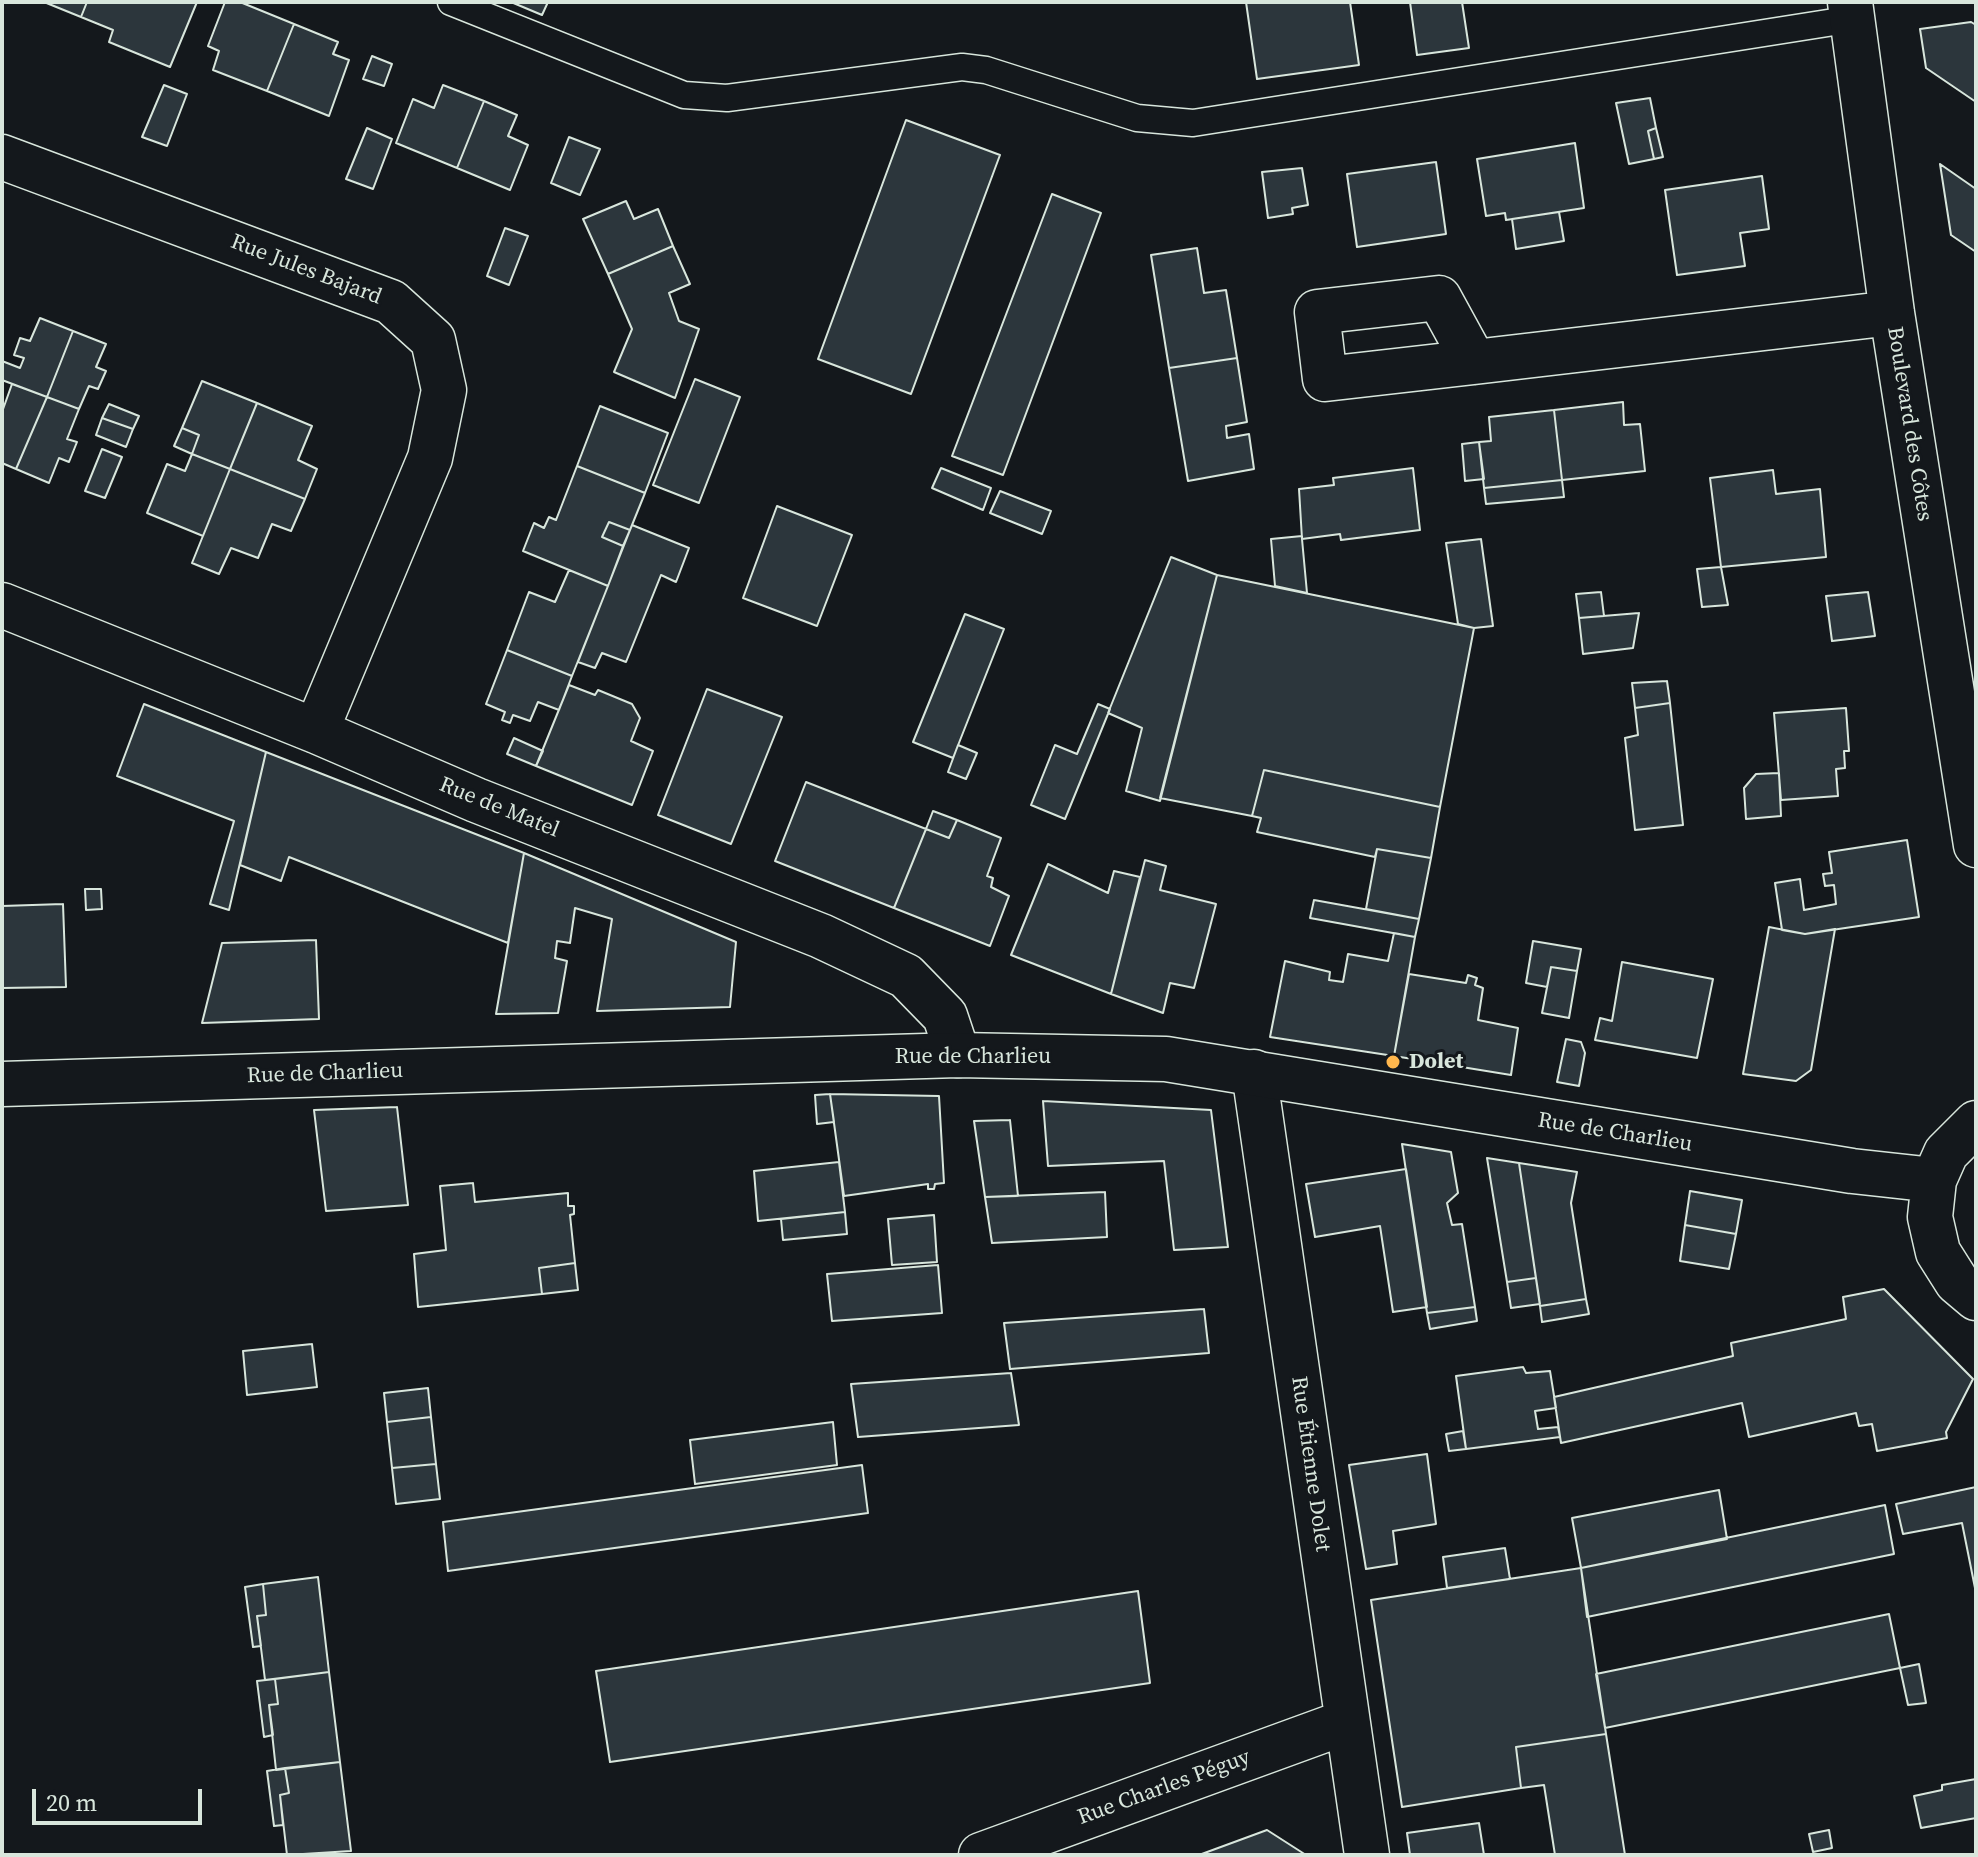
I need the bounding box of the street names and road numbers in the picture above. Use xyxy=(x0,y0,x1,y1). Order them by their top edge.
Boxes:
street label: Rue Jules Bajard xyxy=(227,229,385,311)
street label: Boulevard des Côtes xyxy=(1881,325,1937,523)
street label: Rue de Matel xyxy=(435,772,563,844)
street label: Rue de Charlieu xyxy=(895,1044,1051,1070)
street label: Rue de Charlieu xyxy=(246,1058,404,1090)
street label: Rue de Charlieu xyxy=(1536,1108,1694,1158)
street label: Rue Étienne Dolet xyxy=(1285,1375,1335,1553)
street label: Rue Charles Péguy xyxy=(1074,1745,1254,1831)

